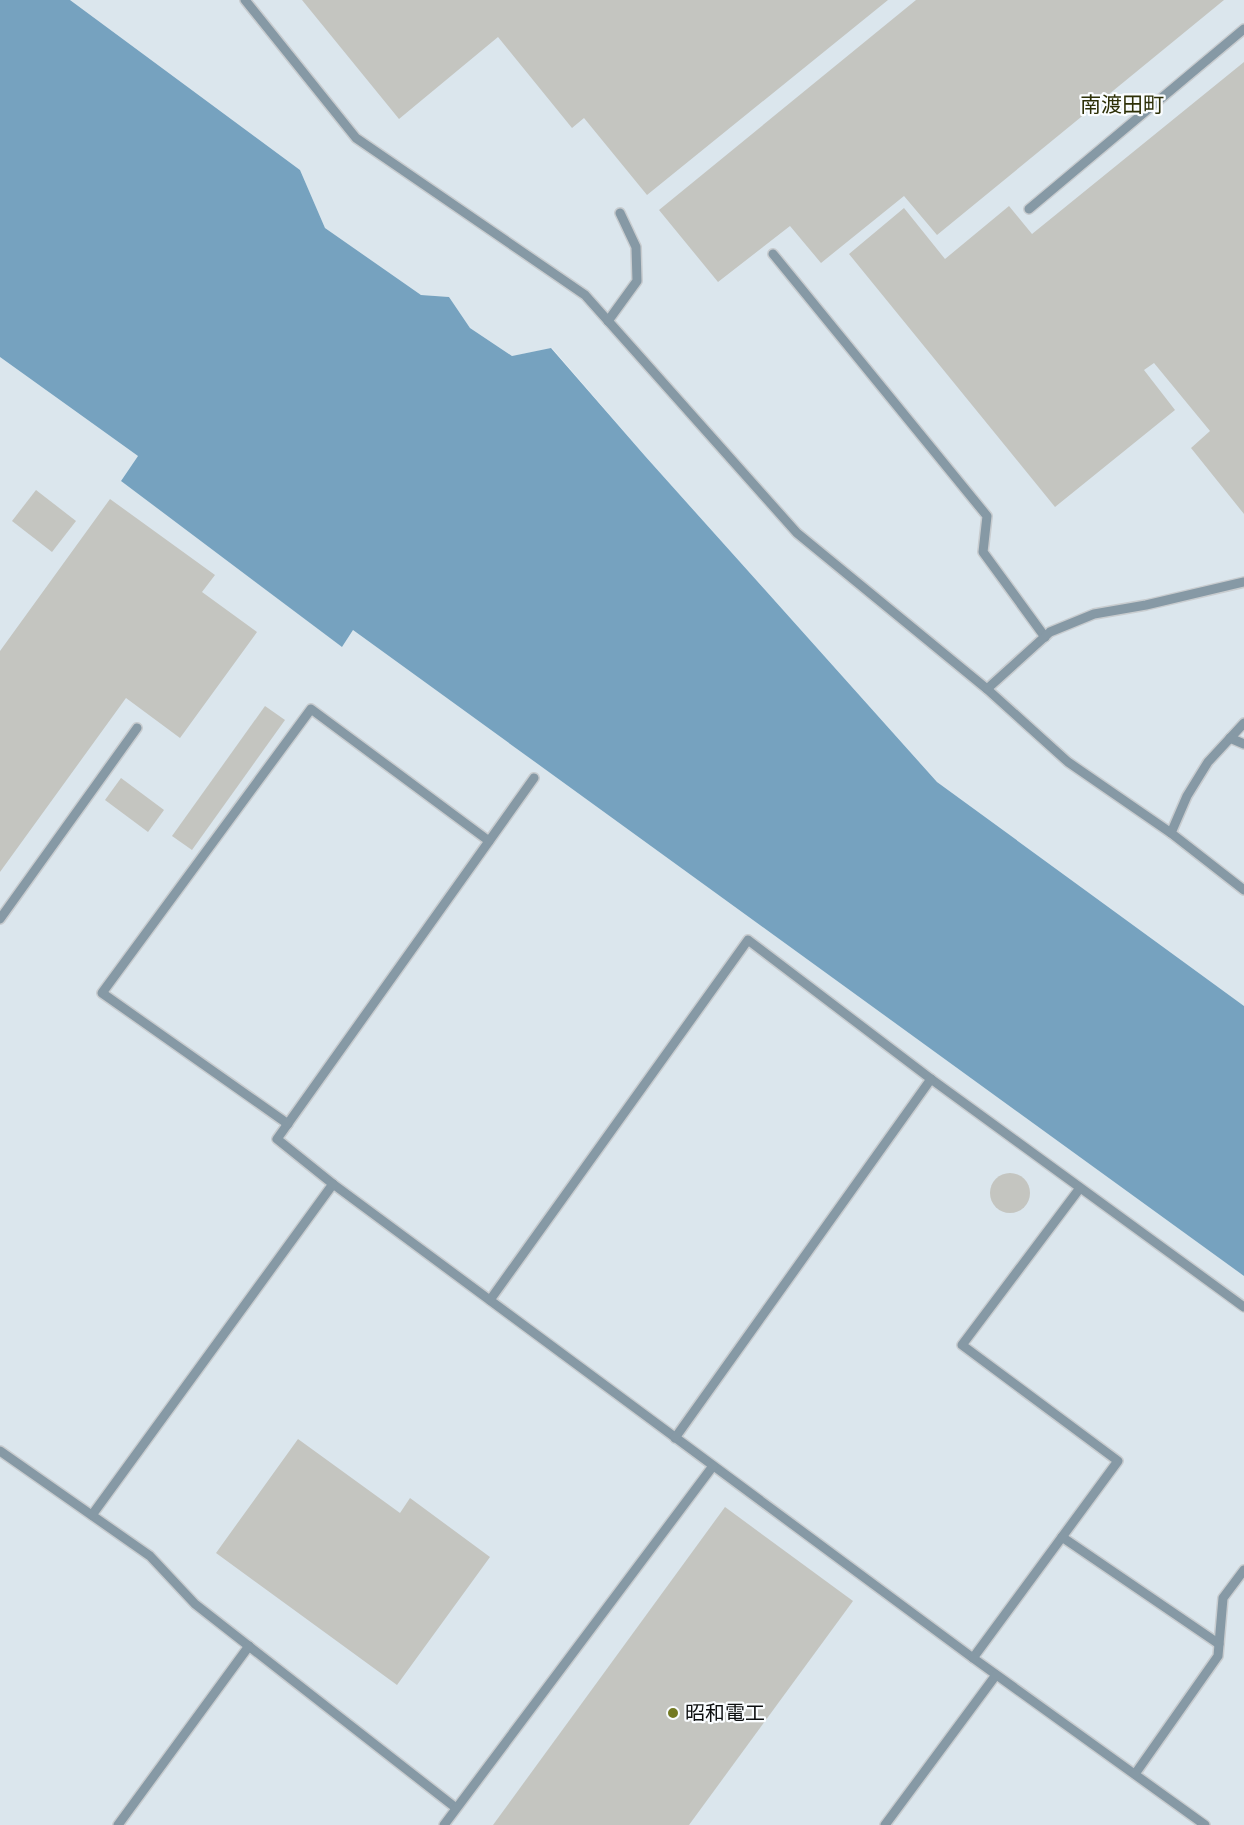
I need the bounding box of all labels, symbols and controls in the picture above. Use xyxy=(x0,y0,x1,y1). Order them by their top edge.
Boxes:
district label: 南渡田町 xyxy=(1080,93,1164,117)
place label: 昭和電工 xyxy=(685,1702,765,1725)
marker: 昭和電工 xyxy=(666,1706,680,1720)

